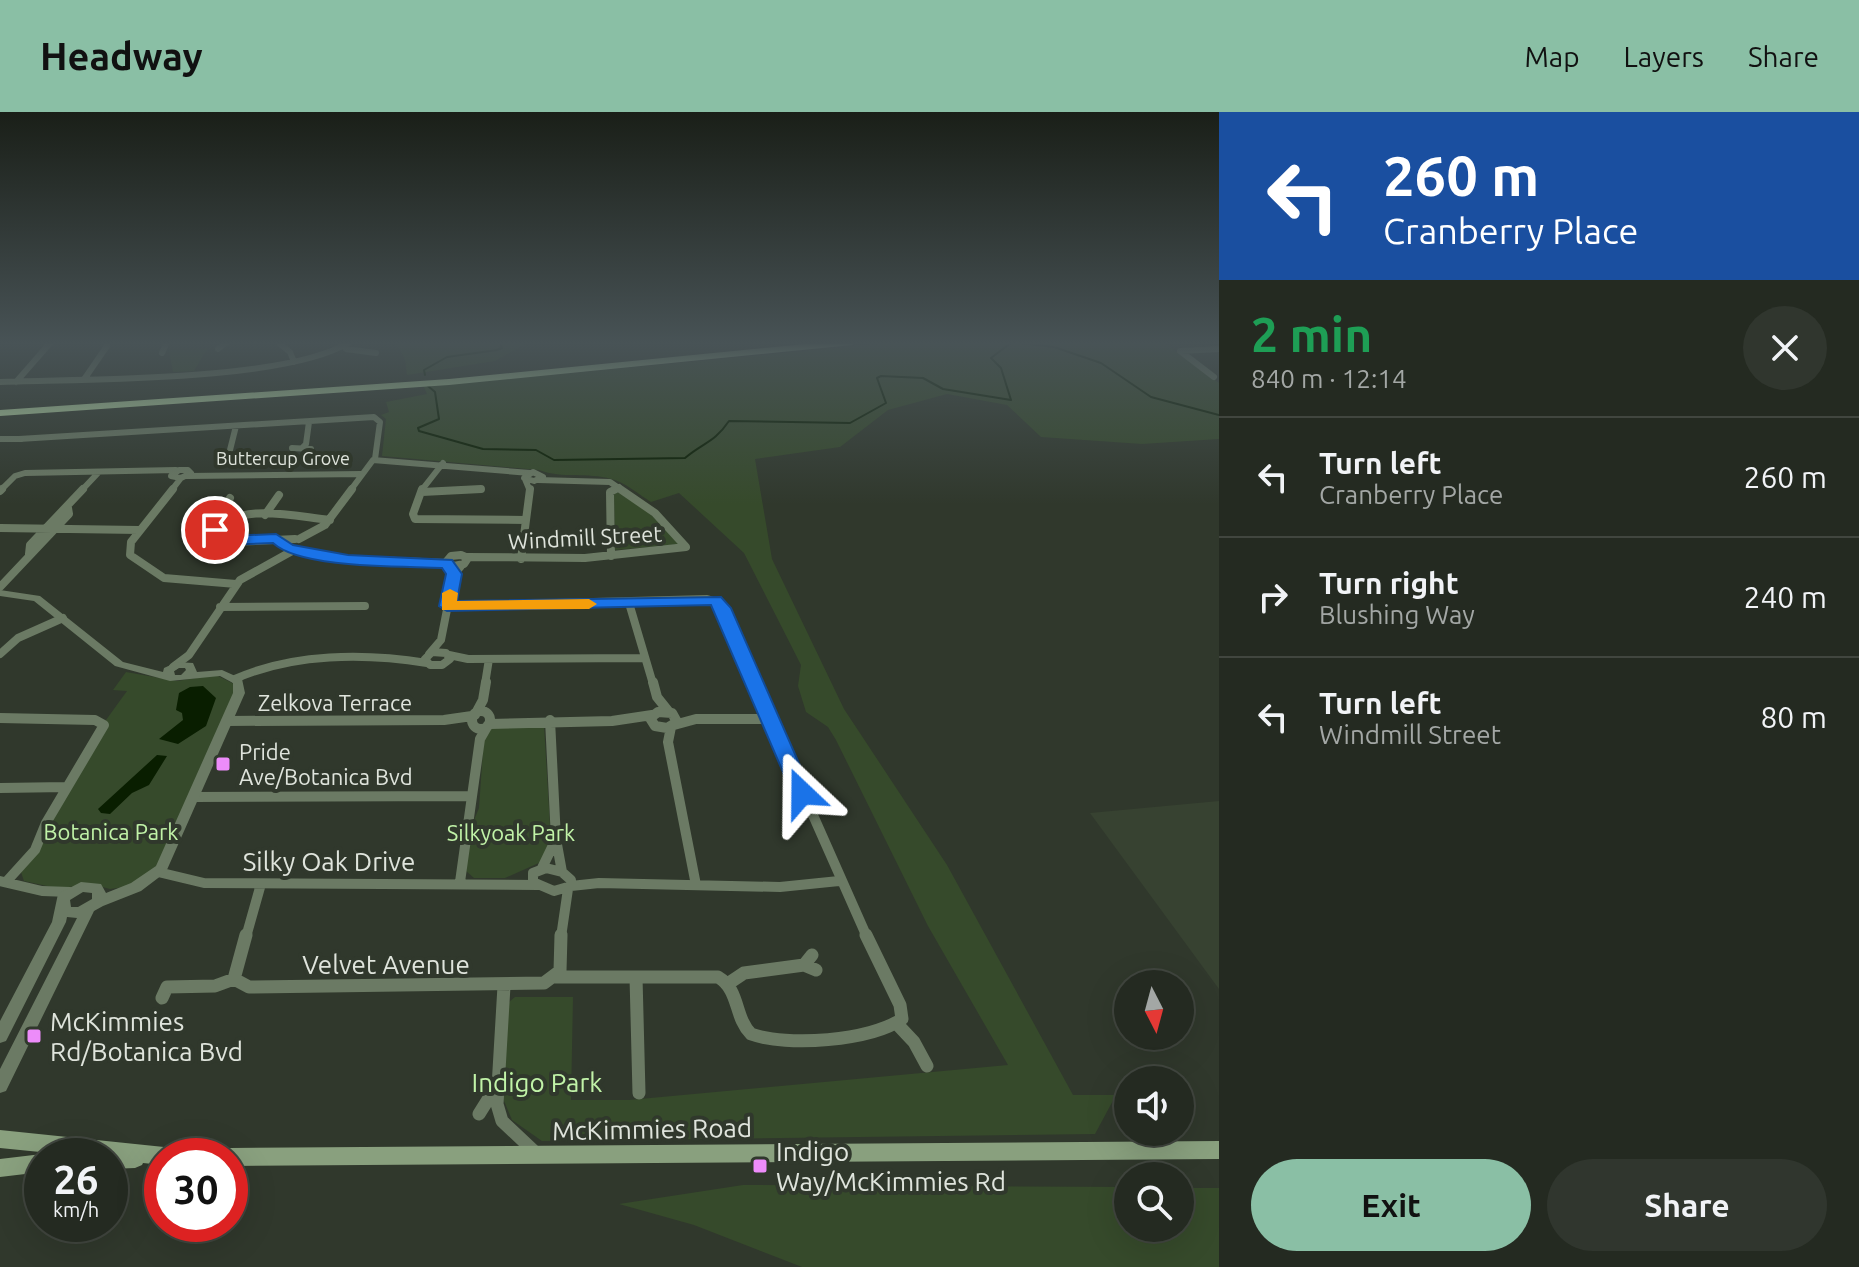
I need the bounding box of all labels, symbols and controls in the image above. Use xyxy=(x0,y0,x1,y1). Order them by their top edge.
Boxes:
text: Headway xyxy=(40,35,203,77)
text: Map xyxy=(1524,41,1580,72)
text: Layers xyxy=(1624,41,1704,72)
text: Share xyxy=(1748,41,1819,72)
icon: left xyxy=(1251,144,1355,248)
text: 260 m xyxy=(1383,144,1539,207)
text: Cranberry Place xyxy=(1383,210,1638,251)
button: close xyxy=(1743,306,1827,390)
text: 2 min xyxy=(1251,307,1372,361)
text: 840 m · 12:14 xyxy=(1251,364,1407,393)
text: Turn left xyxy=(1319,446,1441,480)
street label: Buttercup Grove xyxy=(216,448,350,468)
icon: left xyxy=(1251,455,1295,499)
text: 260 m xyxy=(1743,460,1827,494)
text: Cranberry Place xyxy=(1319,480,1503,509)
pin xyxy=(181,496,249,564)
icon: arrive xyxy=(193,508,237,552)
street label: Windmill Street xyxy=(508,520,663,554)
text: Turn right xyxy=(1319,566,1459,600)
icon: right xyxy=(1251,575,1295,619)
text: 240 m xyxy=(1743,580,1827,614)
text: Blushing Way xyxy=(1319,600,1475,629)
text: Turn left xyxy=(1319,686,1441,720)
street label: Zelkova Terrace xyxy=(258,690,412,715)
icon: left xyxy=(1251,695,1295,739)
text: 80 m xyxy=(1760,700,1827,734)
text: Windmill Street xyxy=(1319,720,1501,749)
place label: Pride Ave/Botanica Bvd xyxy=(239,739,413,789)
position arrow xyxy=(760,751,844,835)
marker: Pride Ave/Botanica Bvd xyxy=(214,755,232,773)
park label: Botanica Park xyxy=(44,819,178,844)
park label: Silkyoak Park xyxy=(447,820,575,845)
street label: Silky Oak Drive xyxy=(243,847,415,876)
street label: Velvet Avenue xyxy=(302,950,470,979)
north arrow xyxy=(1114,970,1194,1050)
map controls xyxy=(1114,970,1194,1242)
place label: McKimmies Rd/Botanica Bvd xyxy=(50,1007,243,1066)
marker: McKimmies Rd/Botanica Bvd xyxy=(25,1027,43,1045)
button: sound xyxy=(1114,1066,1194,1146)
park label: Indigo Park xyxy=(472,1068,602,1097)
street label: McKimmies Road xyxy=(552,1113,752,1145)
place label: Indigo Way/McKimmies Rd xyxy=(776,1137,1006,1196)
speed limit sign: 30 xyxy=(144,1138,248,1242)
text: 26 xyxy=(53,1157,99,1202)
marker: Indigo Way/McKimmies Rd xyxy=(751,1157,769,1175)
button: Exit xyxy=(1251,1159,1531,1251)
button: Share xyxy=(1547,1159,1827,1251)
button: search xyxy=(1114,1162,1194,1242)
text: km/h xyxy=(53,1198,99,1221)

